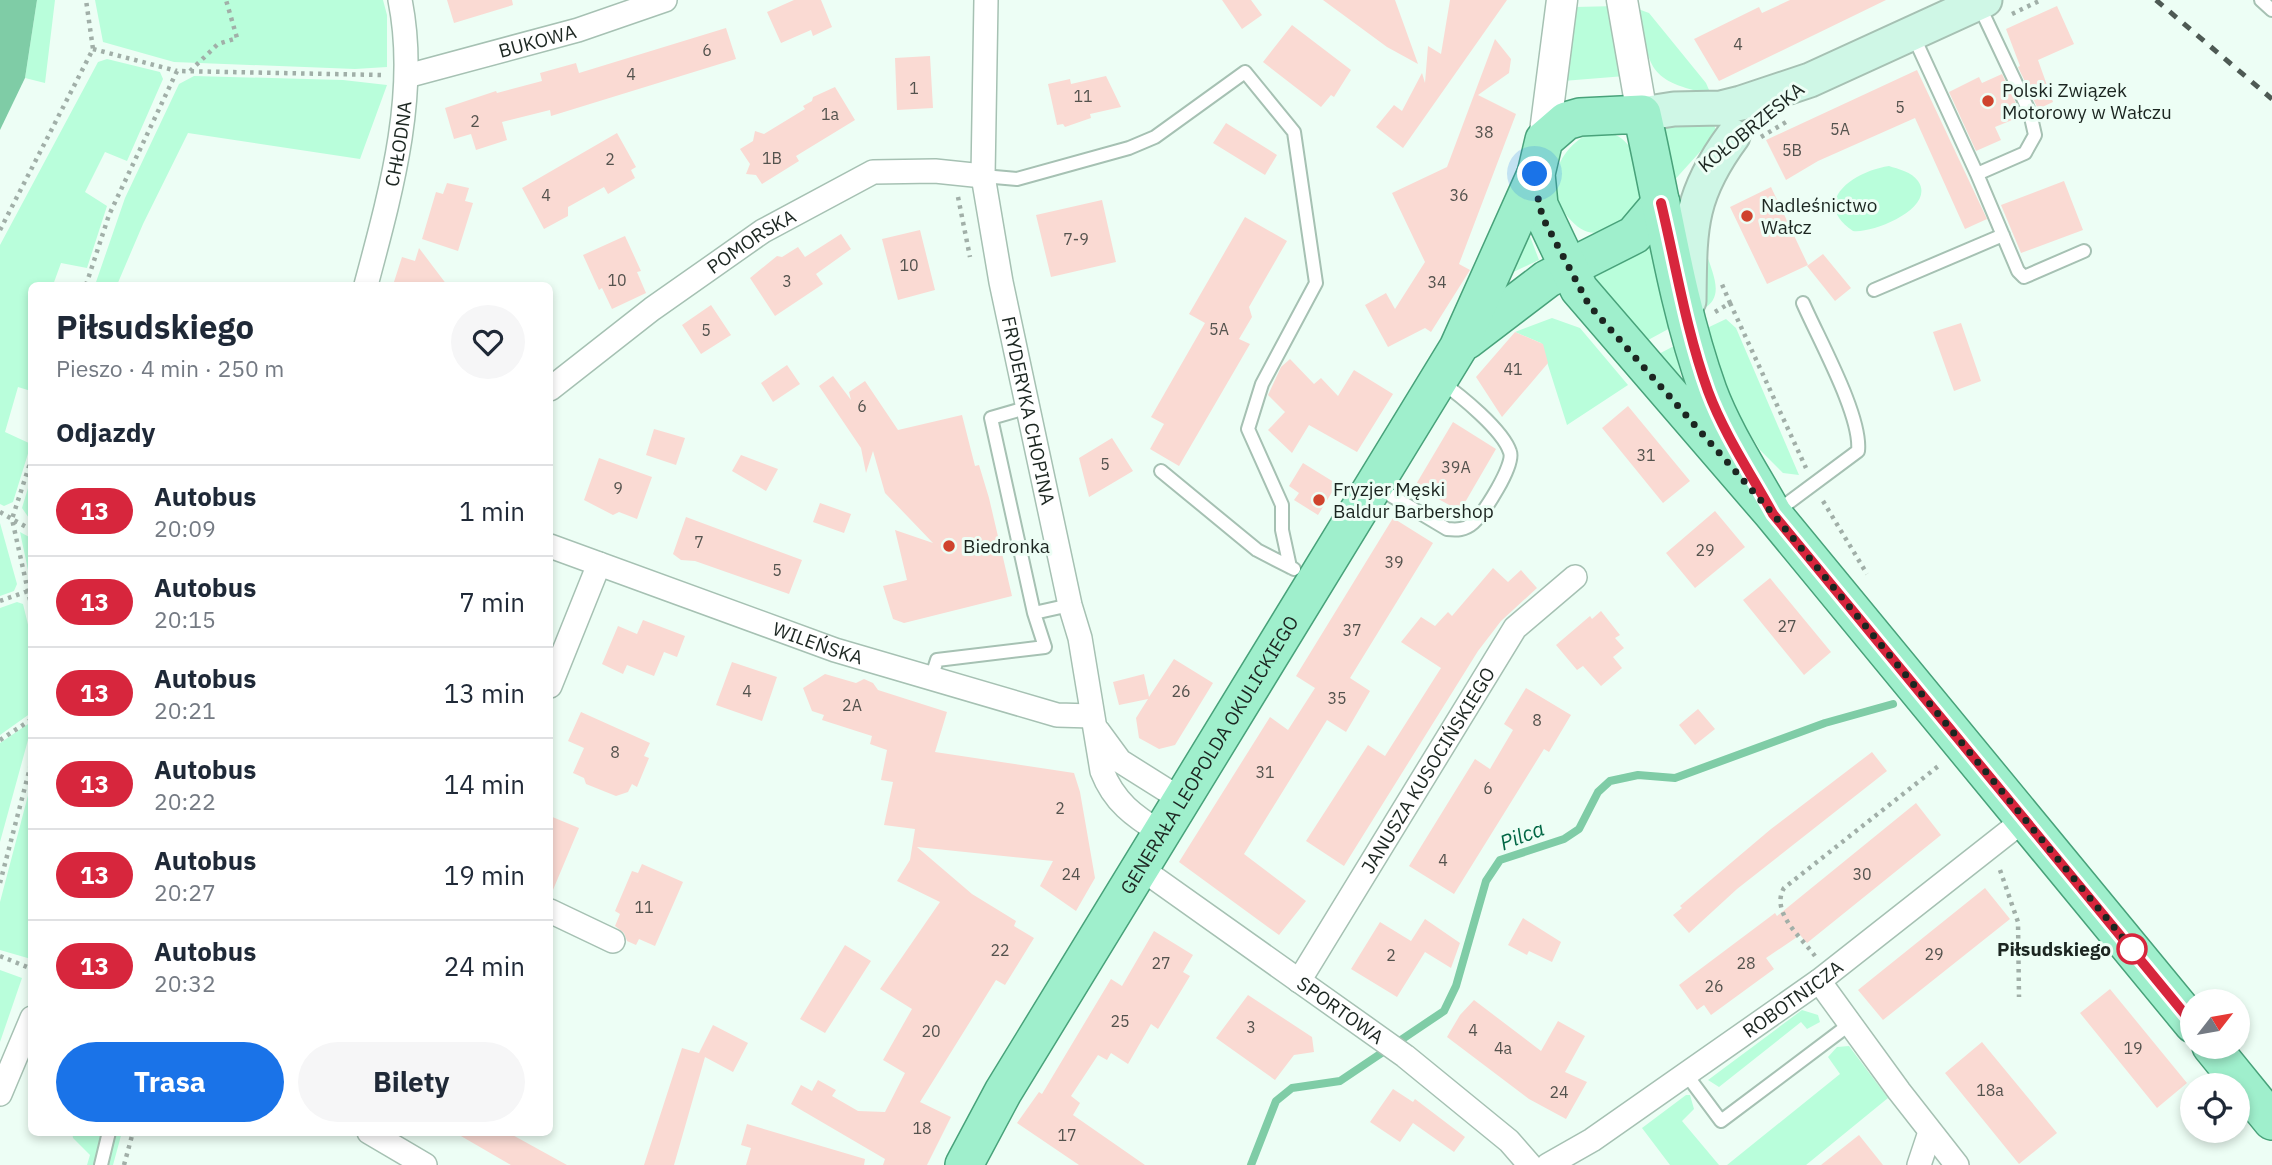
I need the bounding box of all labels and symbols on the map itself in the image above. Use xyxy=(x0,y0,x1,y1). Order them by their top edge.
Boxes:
street label: BUKOWA xyxy=(496,19,579,63)
house number: 4 xyxy=(1733,34,1743,54)
house number: 6 xyxy=(702,40,712,60)
house number: 4 xyxy=(626,64,636,84)
street label: KOŁOBRZESKA xyxy=(1693,77,1809,177)
house number: 1 xyxy=(909,78,919,98)
place label: Polski Związek Motorowy w Wałczu xyxy=(2002,78,2172,124)
house number: 11 xyxy=(1073,86,1093,106)
marker: Polski Związek Motorowy w Wałczu xyxy=(1980,93,1996,109)
house number: 5 xyxy=(1895,97,1905,117)
street label: CHŁODNA xyxy=(379,100,417,189)
house number: 1a xyxy=(821,104,840,124)
house number: 2 xyxy=(470,111,480,131)
house number: 5A xyxy=(1830,119,1850,139)
house number: 38 xyxy=(1474,122,1494,142)
house number: 5B xyxy=(1782,140,1802,160)
house number: 1B xyxy=(762,148,782,168)
house number: 2 xyxy=(605,149,615,169)
your location xyxy=(1517,156,1552,191)
house number: 4 xyxy=(541,185,551,205)
house number: 36 xyxy=(1449,185,1469,205)
place label: Nadleśnictwo Wałcz xyxy=(1761,193,1877,239)
street label: POMORSKA xyxy=(702,204,800,279)
marker: Nadleśnictwo Wałcz xyxy=(1739,208,1755,224)
house number: 7-9 xyxy=(1063,229,1089,249)
house number: 10 xyxy=(899,255,919,275)
house number: 10 xyxy=(607,270,627,290)
house number: 3 xyxy=(782,271,792,291)
house number: 34 xyxy=(1427,272,1447,292)
street label: FRYDERYKA CHOPINA xyxy=(997,314,1060,507)
house number: 5A xyxy=(1209,319,1229,339)
house number: 5 xyxy=(701,320,711,340)
house number: 41 xyxy=(1503,359,1523,379)
house number: 6 xyxy=(857,396,867,416)
house number: 31 xyxy=(1636,445,1656,465)
house number: 5 xyxy=(1100,454,1110,474)
house number: 39A xyxy=(1441,457,1471,477)
place label: Fryzjer Męski Baldur Barbershop xyxy=(1333,477,1494,523)
house number: 9 xyxy=(613,478,623,498)
marker: Fryzjer Męski Baldur Barbershop xyxy=(1311,492,1327,508)
house number: 7 xyxy=(694,532,704,552)
place label: Biedronka xyxy=(963,534,1050,558)
marker: Biedronka xyxy=(941,538,957,554)
house number: 29 xyxy=(1695,540,1715,560)
house number: 39 xyxy=(1384,552,1404,572)
house number: 5 xyxy=(772,560,782,580)
street label: GENERAŁA LEOPOLDA OKULICKIEGO xyxy=(1115,611,1304,899)
street label: WILEŃSKA xyxy=(770,616,866,670)
house number: 27 xyxy=(1777,616,1797,636)
house number: 37 xyxy=(1342,620,1362,640)
street label: JANUSZA KUSOCIŃSKIEGO xyxy=(1356,663,1500,878)
house number: 4 xyxy=(742,681,752,701)
house number: 26 xyxy=(1171,681,1191,701)
house number: 35 xyxy=(1327,688,1347,708)
house number: 2A xyxy=(842,695,862,715)
house number: 8 xyxy=(1532,710,1542,730)
house number: 8 xyxy=(610,742,620,762)
house number: 31 xyxy=(1255,762,1275,782)
house number: 6 xyxy=(1483,778,1493,798)
house number: 2 xyxy=(1055,798,1065,818)
water label: Pilca xyxy=(1495,814,1548,856)
house number: 4 xyxy=(1438,850,1448,870)
house number: 24 xyxy=(1061,864,1081,884)
house number: 30 xyxy=(1852,864,1872,884)
house number: 11 xyxy=(634,897,654,917)
marker: Piłsudskiego xyxy=(2117,934,2147,964)
place label: Piłsudskiego xyxy=(1997,937,2111,961)
house number: 22 xyxy=(990,940,1010,960)
house number: 29 xyxy=(1924,944,1944,964)
house number: 2 xyxy=(1386,945,1396,965)
house number: 27 xyxy=(1151,953,1171,973)
house number: 28 xyxy=(1736,953,1756,973)
street label: ROBOTNICZA xyxy=(1738,955,1848,1043)
street label: SPORTOWA xyxy=(1292,971,1388,1049)
house number: 26 xyxy=(1704,976,1724,996)
north arrow xyxy=(2180,989,2250,1059)
house number: 25 xyxy=(1110,1011,1130,1031)
house number: 3 xyxy=(1246,1017,1256,1037)
house number: 4 xyxy=(1468,1020,1478,1040)
house number: 20 xyxy=(921,1021,941,1041)
house number: 4a xyxy=(1494,1038,1513,1058)
house number: 19 xyxy=(2123,1038,2143,1058)
house number: 18a xyxy=(1976,1080,2004,1100)
house number: 24 xyxy=(1549,1082,1569,1102)
house number: 18 xyxy=(912,1118,932,1138)
house number: 17 xyxy=(1057,1125,1077,1145)

